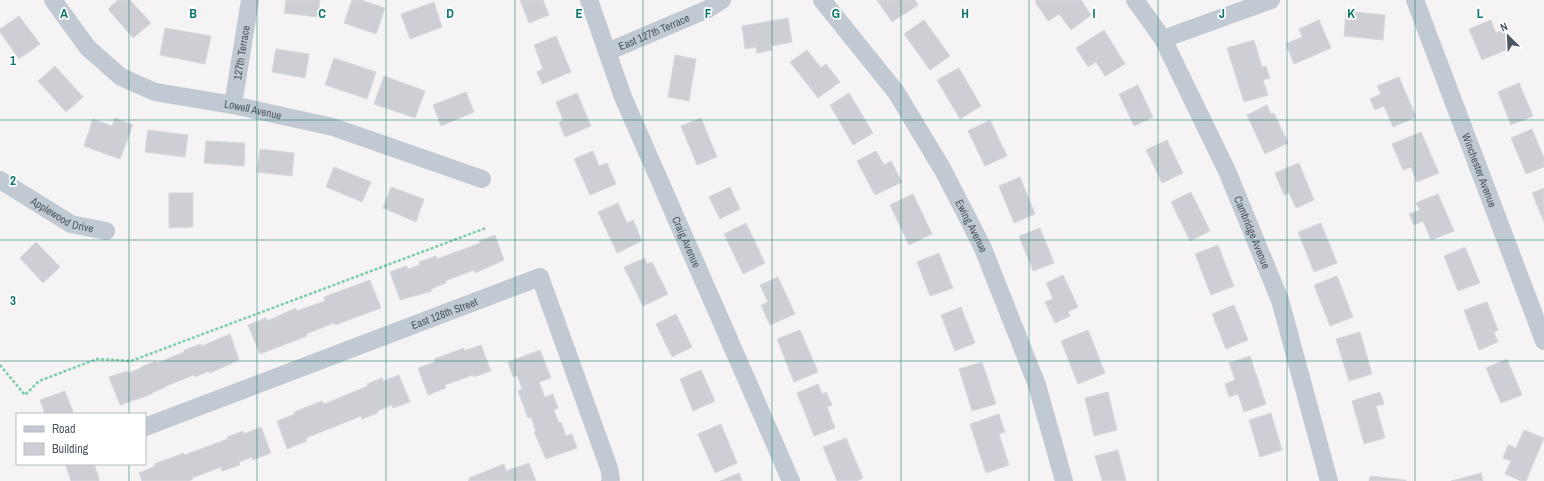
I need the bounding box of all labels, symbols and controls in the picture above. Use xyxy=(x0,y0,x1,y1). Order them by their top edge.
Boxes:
text: A xyxy=(60,5,68,22)
text: B xyxy=(189,5,197,22)
text: C xyxy=(318,5,326,22)
text: D xyxy=(446,5,454,22)
text: E xyxy=(575,5,583,22)
text: F xyxy=(705,5,712,22)
text: G xyxy=(832,5,840,22)
text: H xyxy=(961,5,969,22)
text: I xyxy=(1093,5,1096,22)
text: J xyxy=(1219,5,1225,22)
text: K xyxy=(1347,5,1355,22)
text: L xyxy=(1477,5,1484,22)
street label: East 127th Terrace xyxy=(616,11,692,53)
north arrow xyxy=(1488,16,1528,56)
text: N xyxy=(1498,19,1510,35)
street label: 127th Terrace xyxy=(230,24,253,81)
text: 1 xyxy=(10,52,16,69)
street label: Lowell Avenue xyxy=(223,97,283,122)
street label: Winchester Avenue xyxy=(1459,131,1500,209)
text: 2 xyxy=(10,172,16,189)
street label: Applewood Drive xyxy=(27,193,95,235)
street label: Cambridge Avenue xyxy=(1231,194,1273,271)
street label: Ewing Avenue xyxy=(952,197,991,254)
street label: Craig Avenue xyxy=(669,214,704,270)
text: 3 xyxy=(10,292,16,309)
street label: East 128th Street xyxy=(409,294,480,332)
legend xyxy=(16,413,146,465)
text: Road xyxy=(52,421,76,437)
text: Building xyxy=(52,441,89,457)

